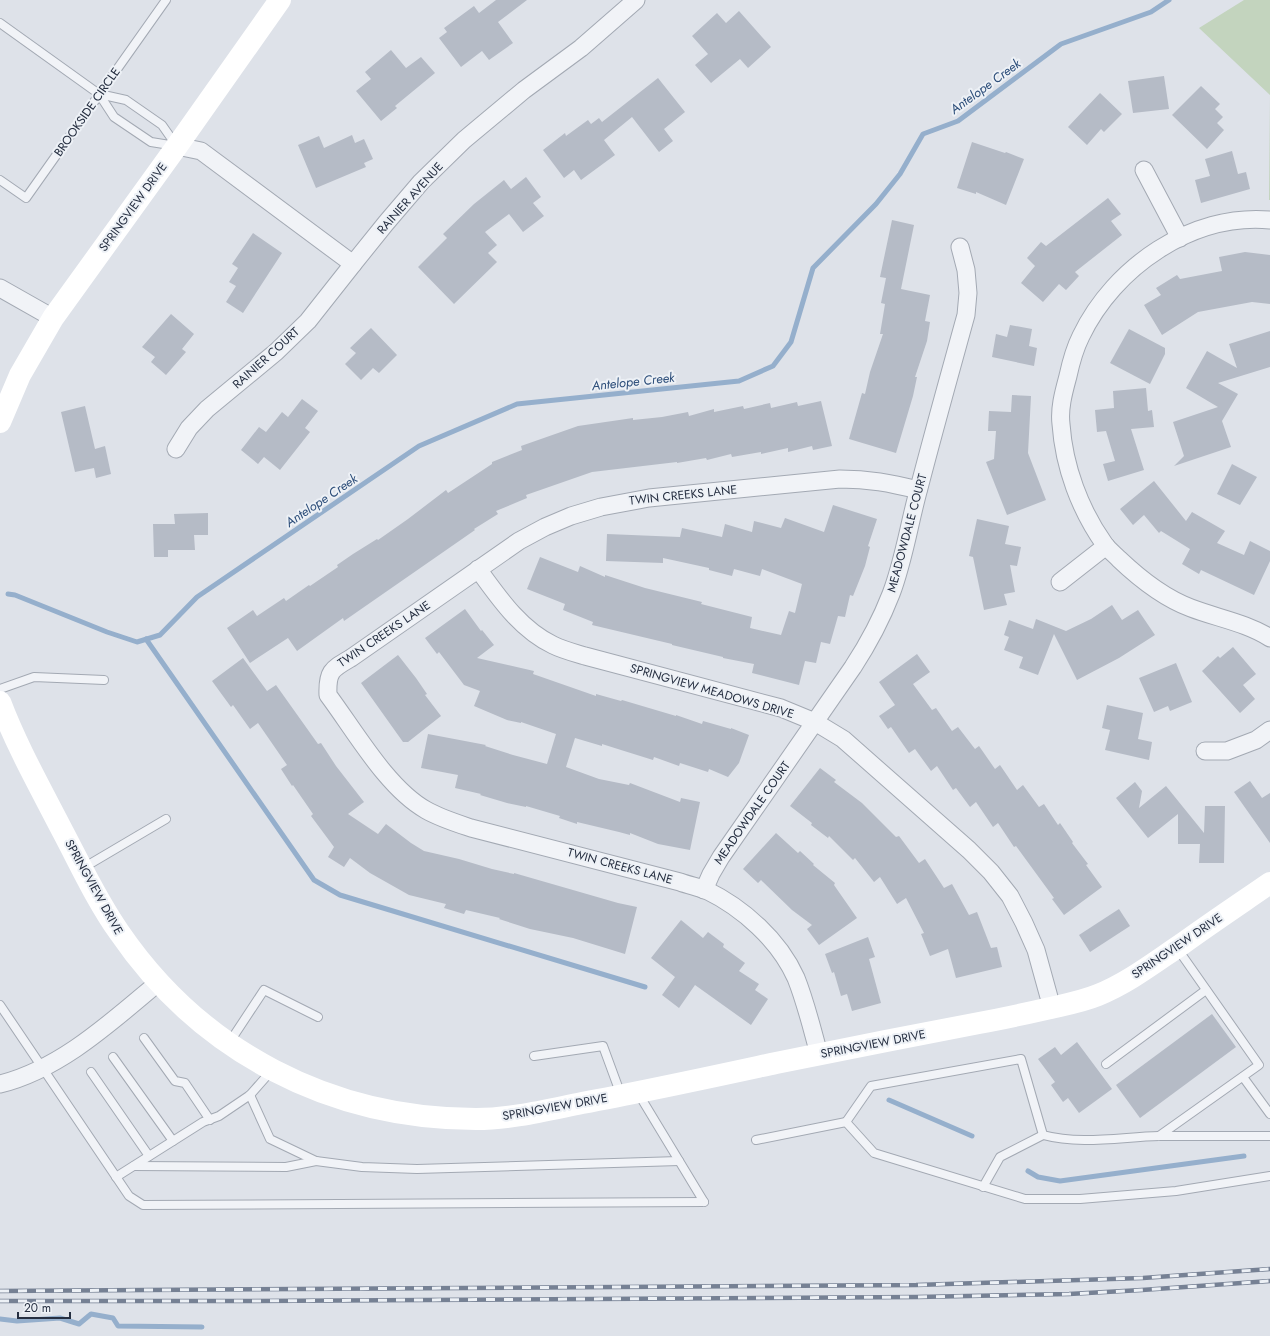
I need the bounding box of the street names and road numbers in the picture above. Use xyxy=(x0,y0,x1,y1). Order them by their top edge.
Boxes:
street label: BROOKSIDE CIRCLE xyxy=(49,64,125,160)
street label: RAINIER AVENUE xyxy=(373,158,447,238)
street label: SPRINGVIEW DRIVE xyxy=(94,159,172,255)
street label: RAINIER COURT xyxy=(229,323,304,393)
street label: MEADOWDALE COURT xyxy=(882,471,932,594)
street label: TWIN CREEKS LANE xyxy=(628,480,738,510)
street label: TWIN CREEKS LANE xyxy=(334,596,434,672)
street label: SPRINGVIEW MEADOWS DRIVE xyxy=(628,659,796,723)
street label: MEADOWDALE COURT xyxy=(710,757,795,868)
street label: SPRINGVIEW DRIVE xyxy=(60,836,128,938)
street label: TWIN CREEKS LANE xyxy=(565,843,675,889)
street label: SPRINGVIEW DRIVE xyxy=(1128,909,1226,983)
street label: SPRINGVIEW DRIVE xyxy=(819,1025,927,1063)
street label: SPRINGVIEW DRIVE xyxy=(501,1089,609,1125)

